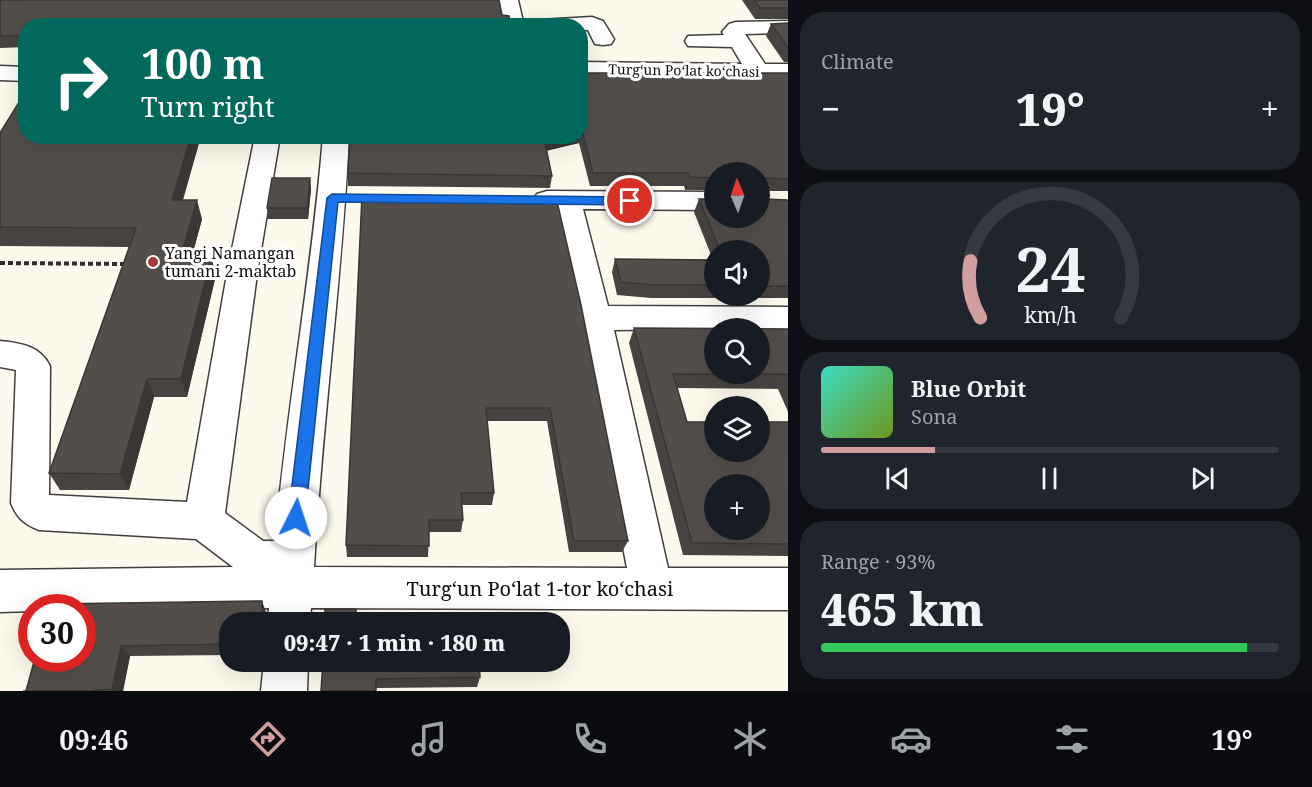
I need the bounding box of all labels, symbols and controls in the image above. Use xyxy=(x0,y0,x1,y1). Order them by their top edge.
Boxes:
text: 100 m xyxy=(141,34,265,91)
icon: right xyxy=(42,42,120,120)
text: Climate xyxy=(821,48,894,75)
street label: Turgʻun Poʻlat koʻchasi xyxy=(608,59,760,81)
text: 19° xyxy=(1016,78,1085,139)
text: − xyxy=(821,86,840,131)
text: + xyxy=(1261,86,1279,131)
text: Turn right xyxy=(141,88,274,125)
north arrow xyxy=(704,162,770,228)
map controls xyxy=(704,162,770,540)
pin xyxy=(604,175,655,226)
icon: arrive xyxy=(613,184,646,217)
text: 24 xyxy=(1015,225,1085,310)
button: sound xyxy=(704,240,770,306)
place label: Yangi Namangan tumani 2-maktab xyxy=(164,242,296,282)
marker: Yangi Namangan tumani 2-maktab xyxy=(146,255,160,269)
text: km/h xyxy=(1024,300,1077,329)
button: search xyxy=(704,318,770,384)
text: Blue Orbit xyxy=(911,373,1026,403)
button: layers xyxy=(704,396,770,462)
text: Sona xyxy=(911,403,958,430)
icon: previous xyxy=(881,462,914,495)
icon: pause xyxy=(1033,462,1066,495)
icon: next xyxy=(1186,462,1219,495)
button: + xyxy=(704,474,770,540)
position arrow xyxy=(264,486,328,550)
text: Range · 93% xyxy=(821,548,935,575)
street label: Turgʻun Poʻlat 1-tor koʻchasi xyxy=(407,575,674,602)
text: 465 km xyxy=(821,578,984,639)
speed limit sign: 30 xyxy=(18,594,96,672)
text: 09:47 · 1 min · 180 m xyxy=(284,627,505,657)
icon: directions xyxy=(247,718,289,760)
icon: music xyxy=(408,718,450,760)
icon: phone xyxy=(569,718,611,760)
icon: climate xyxy=(729,718,771,760)
icon: car xyxy=(890,718,932,760)
icon: filters xyxy=(1051,718,1093,760)
text: 09:46 xyxy=(59,721,129,758)
text: 19° xyxy=(1211,721,1253,758)

